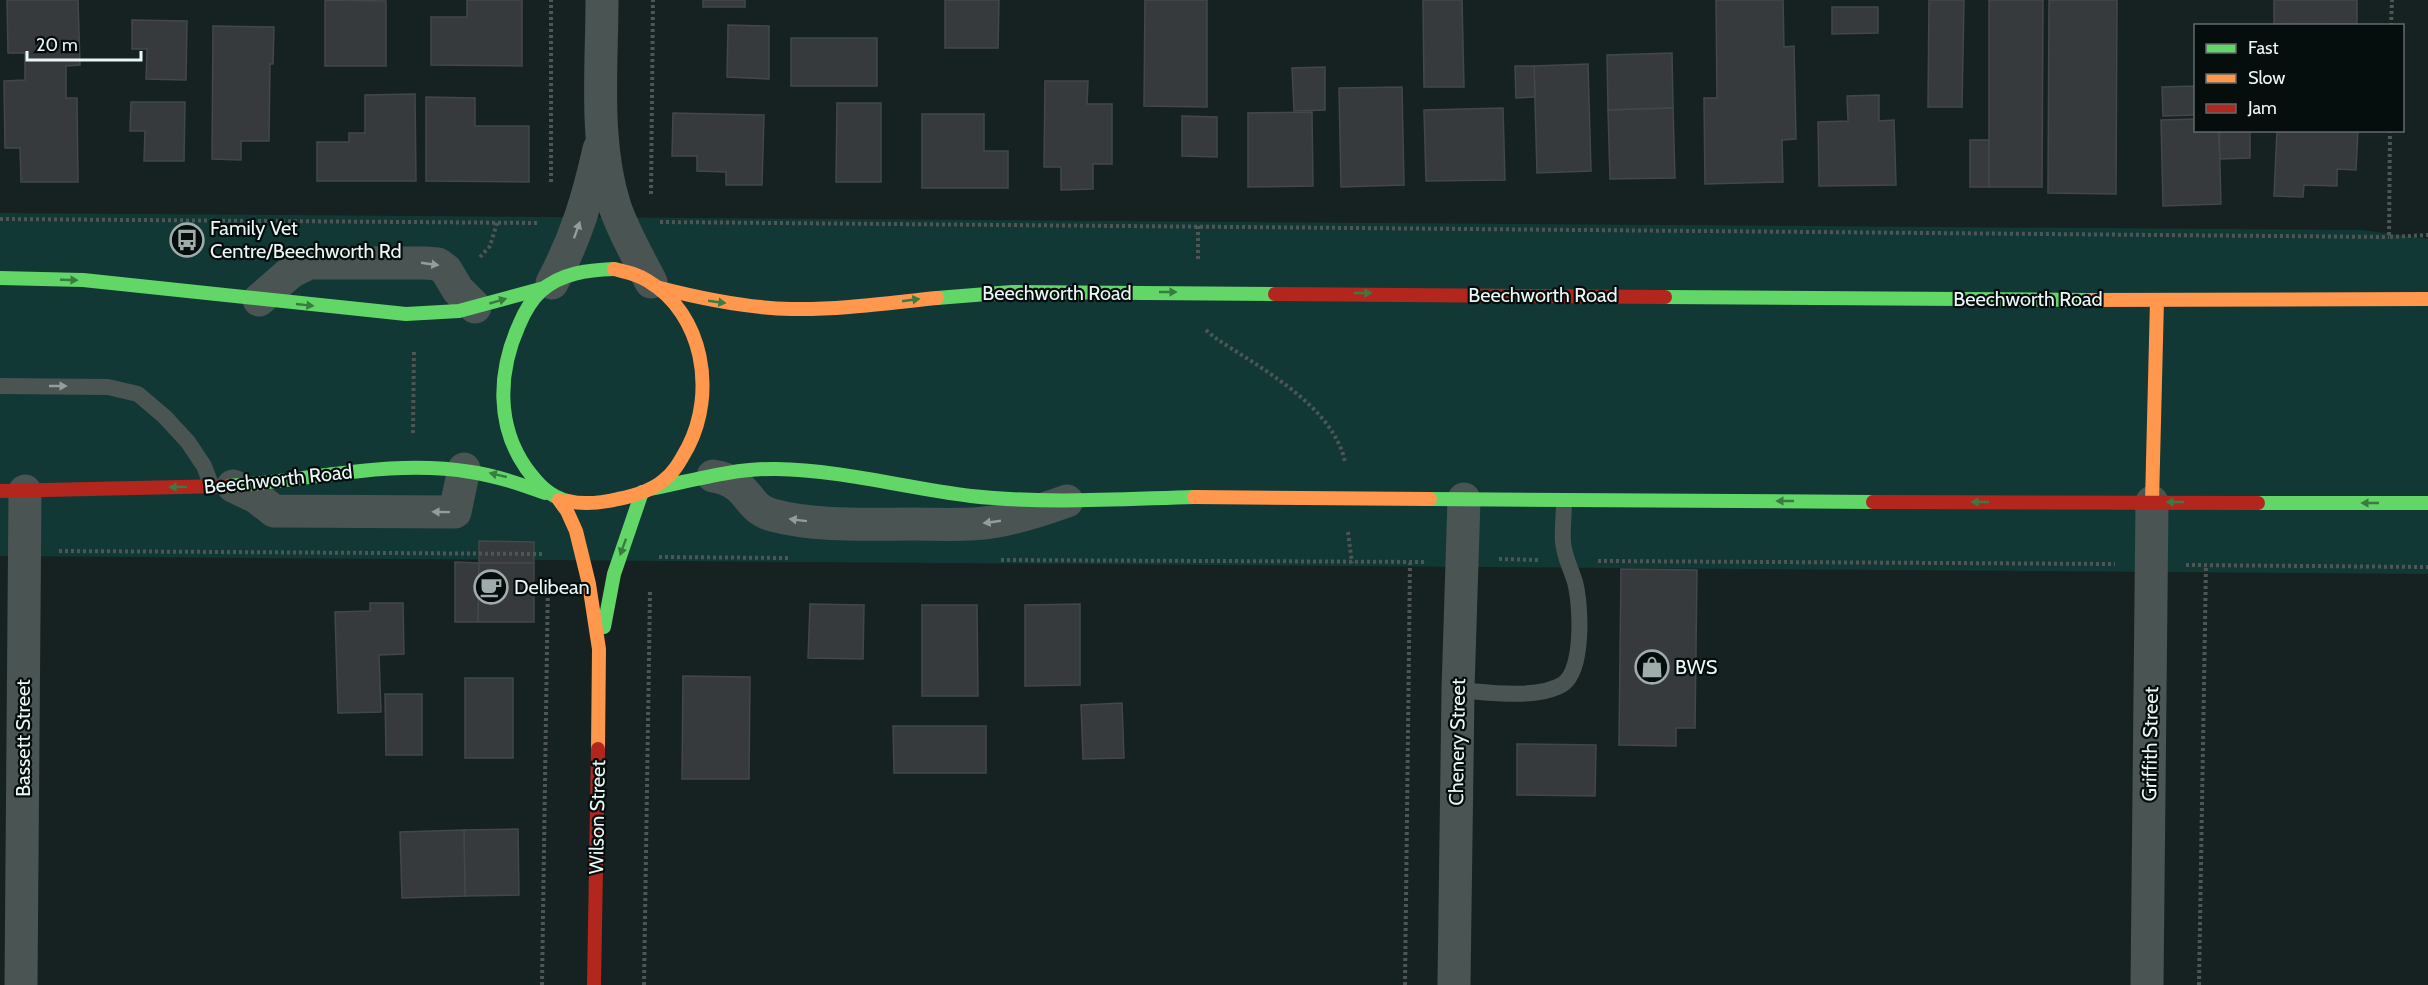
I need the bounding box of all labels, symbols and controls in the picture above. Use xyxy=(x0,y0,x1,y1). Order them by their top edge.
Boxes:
scale bar xyxy=(27,24,141,62)
legend xyxy=(2194,24,2404,132)
text: 20 m xyxy=(36,34,78,56)
text: Fast xyxy=(2248,37,2279,59)
text: Slow xyxy=(2248,67,2285,89)
text: Jam xyxy=(2247,97,2277,119)
place label: Family Vet Centre/Beechworth Rd xyxy=(210,216,402,263)
one-way arrow xyxy=(573,221,582,239)
bus stop icon: Family Vet Centre/Beechworth Rd xyxy=(169,222,205,258)
one-way arrow xyxy=(421,260,440,269)
one-way arrow xyxy=(60,275,79,285)
street label: Beechworth Road xyxy=(982,281,1132,305)
street label: Beechworth Road xyxy=(1468,283,1618,307)
one-way arrow xyxy=(1159,287,1178,297)
street label: Beechworth Road xyxy=(1953,287,2103,311)
one-way arrow xyxy=(1354,288,1373,298)
one-way arrow xyxy=(489,296,507,305)
one-way arrow xyxy=(902,296,921,305)
one-way arrow xyxy=(707,298,726,307)
one-way arrow xyxy=(296,300,315,310)
one-way arrow xyxy=(49,381,68,391)
street label: Beechworth Road xyxy=(202,459,354,499)
one-way arrow xyxy=(488,470,507,480)
one-way arrow xyxy=(169,483,188,492)
one-way arrow xyxy=(1775,496,1794,506)
one-way arrow xyxy=(1970,497,1989,507)
one-way arrow xyxy=(2165,497,2184,507)
one-way arrow xyxy=(2360,498,2379,508)
one-way arrow xyxy=(431,507,450,517)
one-way arrow xyxy=(788,515,807,524)
one-way arrow xyxy=(983,517,1002,526)
one-way arrow xyxy=(617,538,627,556)
cafe icon: Delibean xyxy=(473,569,509,605)
place label: Delibean xyxy=(514,575,590,599)
shop icon: BWS xyxy=(1634,649,1670,685)
place label: BWS xyxy=(1675,655,1718,679)
street label: Chenery Street xyxy=(1444,678,1470,806)
street label: Bassett Street xyxy=(11,679,35,797)
street label: Griffith Street xyxy=(2137,686,2163,802)
street label: Wilson Street xyxy=(584,759,610,874)

